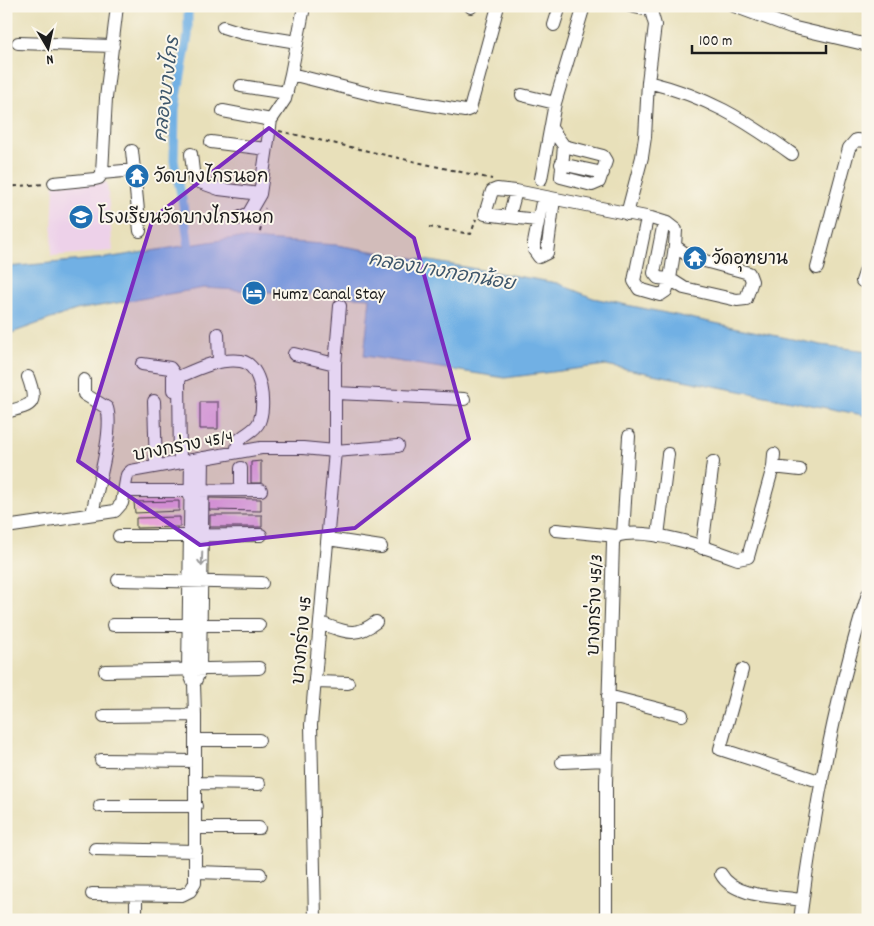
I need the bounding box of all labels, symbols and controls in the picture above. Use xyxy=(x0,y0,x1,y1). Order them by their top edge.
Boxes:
north arrow xyxy=(22,22,72,72)
scale bar xyxy=(692,22,825,54)
text: 100 m xyxy=(699,31,732,53)
water label: คลองบางไกร xyxy=(147,33,189,144)
text: N xyxy=(45,48,55,69)
temple icon: วัดบางไกรนอก xyxy=(124,163,150,189)
place label: วัดบางไกรนอก xyxy=(154,163,268,191)
school or university icon: โรงเรียนวัดบางไกรนอก xyxy=(68,204,94,230)
place label: โรงเรียนวัดบางไกรนอก xyxy=(98,204,274,232)
water label: คลองบางกอกน้อย xyxy=(366,245,519,300)
temple icon: วัดอุทยาน xyxy=(682,245,708,271)
place label: วัดอุทยาน xyxy=(712,247,788,273)
hotel icon: Humz Canal Stay xyxy=(241,280,267,306)
place label: Humz Canal Stay xyxy=(272,283,386,308)
street label: บางกร่าง 45/4 xyxy=(131,424,236,469)
one-way arrow xyxy=(197,551,207,567)
street label: บางกร่าง 45/3 xyxy=(580,554,611,656)
street label: บางกร่าง 45 xyxy=(285,595,320,686)

